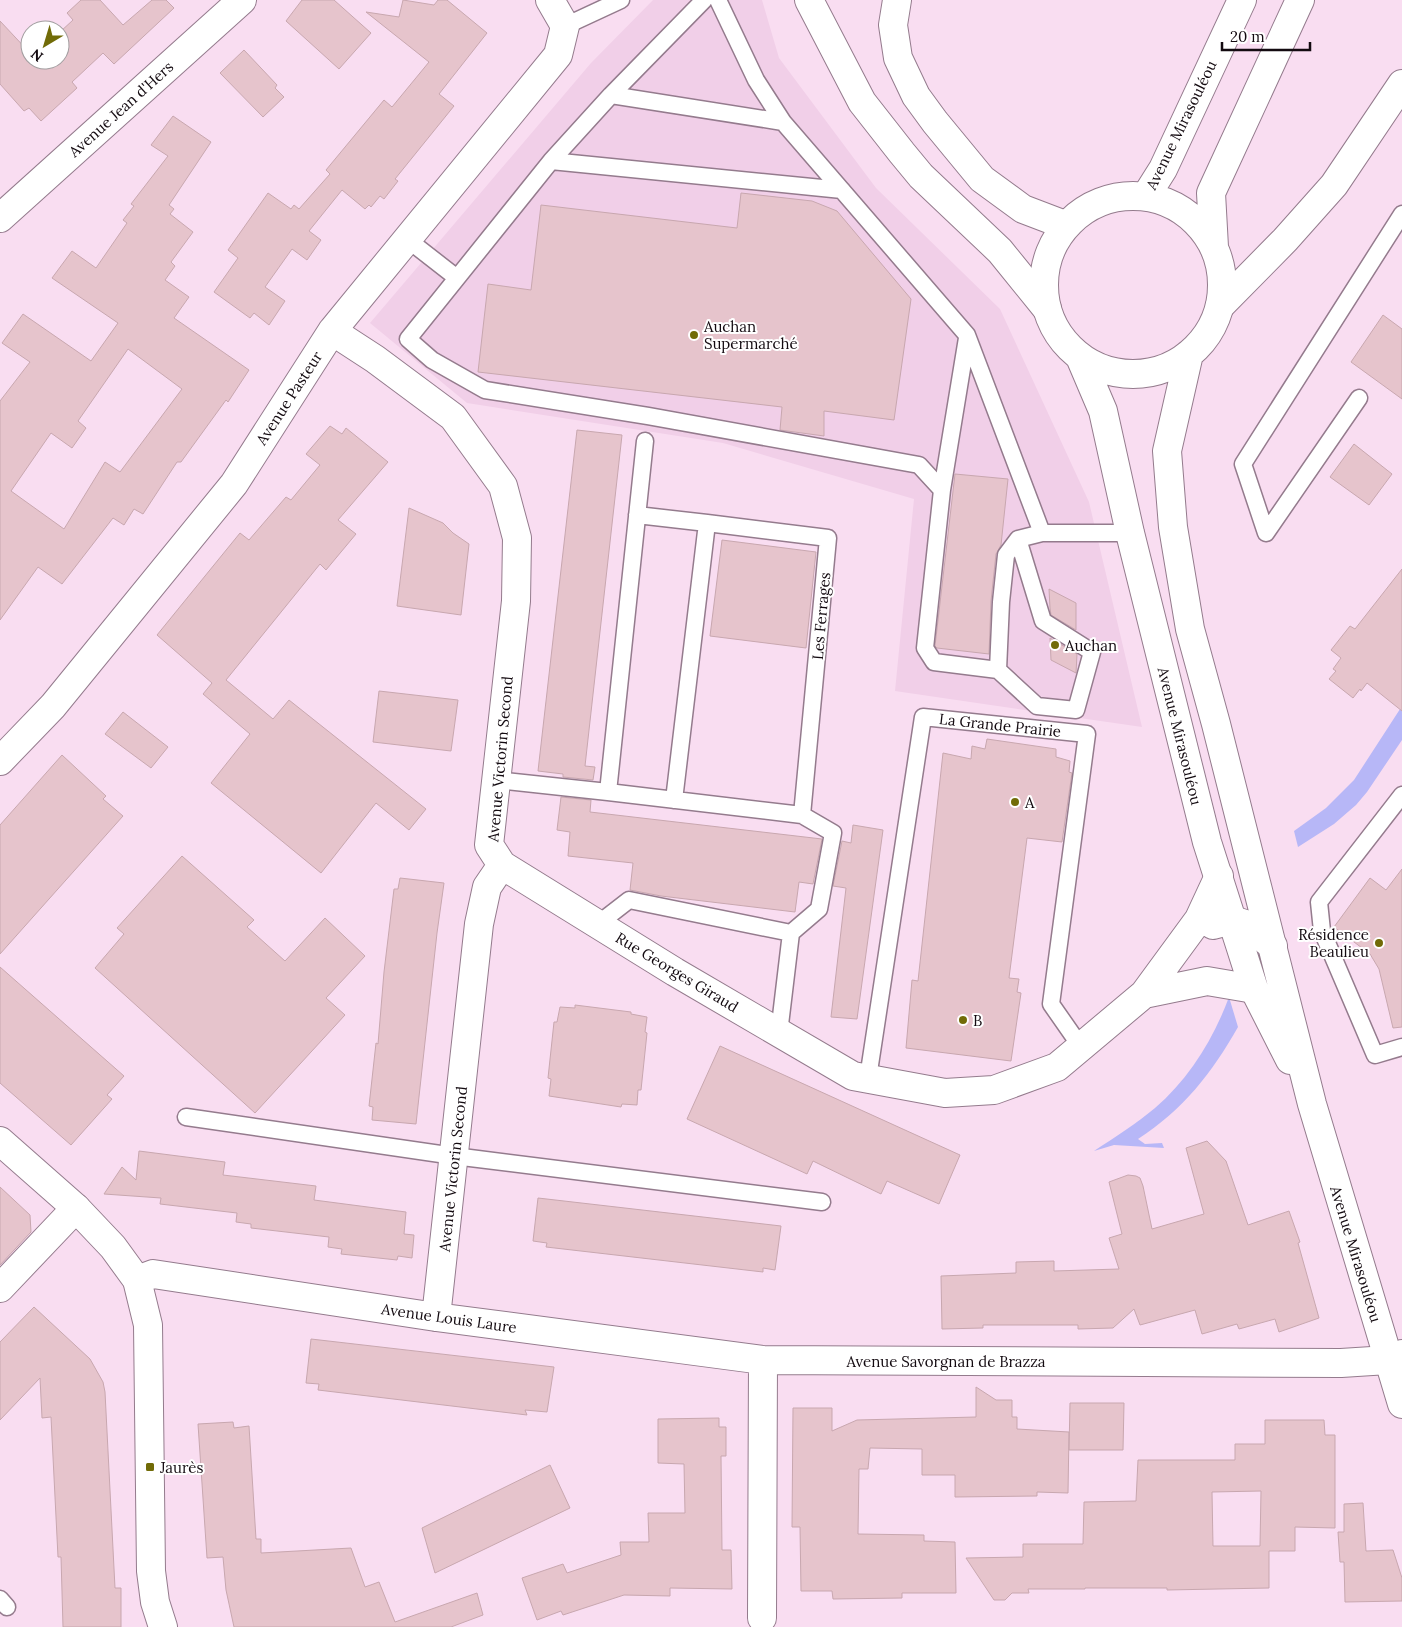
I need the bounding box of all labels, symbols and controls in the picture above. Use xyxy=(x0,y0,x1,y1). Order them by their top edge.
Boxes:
north arrow xyxy=(20,20,70,70)
scale bar xyxy=(1222,20,1310,52)
text: 20 m xyxy=(1230,27,1265,46)
text: N xyxy=(27,45,47,66)
street label: Avenue Jean d'Hers xyxy=(64,57,177,162)
street label: Avenue Mirasouléou xyxy=(1141,57,1221,194)
place label: Auchan Supermarché xyxy=(703,317,798,353)
marker: Auchan Supermarché xyxy=(688,329,700,341)
street label: Avenue Pasteur xyxy=(251,347,327,449)
street label: Les Ferrages xyxy=(808,571,834,661)
place label: Auchan xyxy=(1064,636,1117,655)
marker: Auchan xyxy=(1049,639,1061,651)
street label: Avenue Mirasouléou xyxy=(1153,664,1206,807)
street label: Avenue Victorin Second xyxy=(483,675,517,844)
street label: La Grande Prairie xyxy=(938,709,1062,741)
place label: A xyxy=(1024,793,1035,812)
marker: A xyxy=(1009,796,1021,808)
place label: Résidence Beaulieu xyxy=(1298,925,1369,961)
street label: Rue Georges Giraud xyxy=(612,928,742,1016)
marker: Résidence Beaulieu xyxy=(1373,937,1385,949)
place label: B xyxy=(973,1011,982,1030)
marker: B xyxy=(957,1014,969,1026)
street label: Avenue Victorin Second xyxy=(435,1085,471,1254)
street label: Avenue Mirasouléou xyxy=(1326,1183,1386,1324)
street label: Avenue Louis Laure xyxy=(379,1299,518,1337)
street label: Avenue Savorgnan de Brazza xyxy=(845,1352,1046,1371)
place label: Jaurès xyxy=(159,1458,203,1477)
marker: Jaurès xyxy=(144,1461,156,1473)

